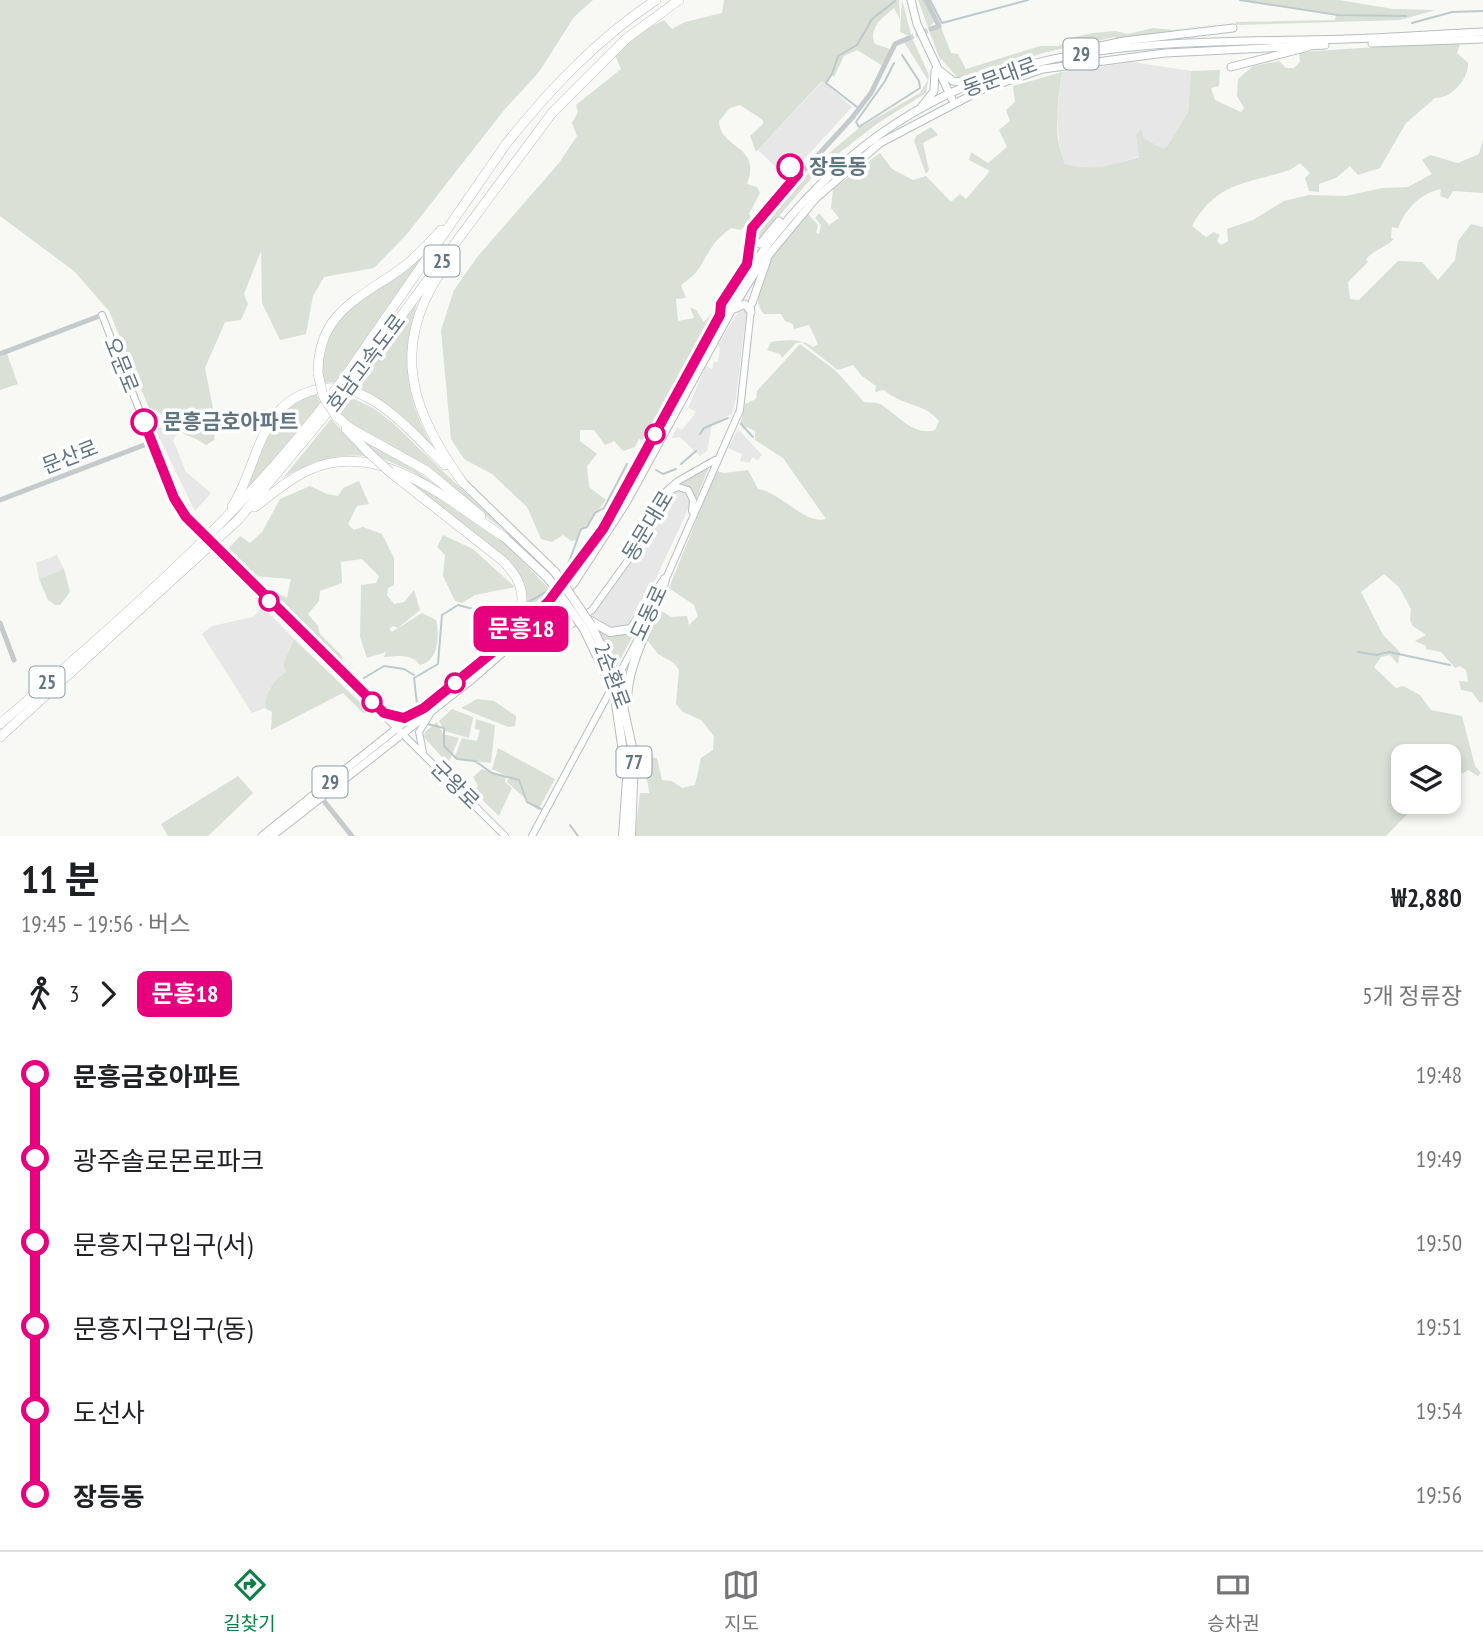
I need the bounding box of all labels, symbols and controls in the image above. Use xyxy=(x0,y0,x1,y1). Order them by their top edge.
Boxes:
road number: 29 xyxy=(1064,38,1098,70)
street label: 동문대로 xyxy=(959,51,1041,102)
place label: 장등동 xyxy=(809,153,867,180)
marker: 장등동 xyxy=(777,154,803,180)
road number: 25 xyxy=(424,246,460,276)
street label: 호남고속도로 xyxy=(320,308,411,417)
street label: 오문로 xyxy=(98,333,145,397)
place label: 문흥금호아파트 xyxy=(163,408,298,435)
marker: 문흥금호아파트 xyxy=(131,409,157,435)
unlabelled marker xyxy=(645,424,665,444)
street label: 문산로 xyxy=(38,434,102,480)
street label: 동문대로 xyxy=(616,486,679,566)
street label: 도동로 xyxy=(624,581,673,645)
unlabelled marker xyxy=(259,591,279,611)
line badge: 문흥18 xyxy=(472,606,570,652)
text: 문흥18 xyxy=(487,613,555,644)
street label: 2순환로 xyxy=(588,640,637,712)
road number: 25 xyxy=(30,666,64,698)
unlabelled marker xyxy=(445,673,465,693)
unlabelled marker xyxy=(362,692,382,712)
map controls xyxy=(1391,744,1461,814)
button: layers xyxy=(1391,744,1461,814)
road number: 77 xyxy=(616,747,652,778)
street label: 군왕로 xyxy=(425,755,485,815)
road number: 29 xyxy=(312,766,348,797)
text: 11 분 xyxy=(21,854,100,903)
text: ₩2,880 xyxy=(1391,881,1462,914)
text: 19:45 – 19:56 · 버스 xyxy=(21,909,190,938)
icon: walk xyxy=(21,975,59,1013)
icon: forward xyxy=(89,975,127,1013)
text: 문흥18 xyxy=(151,978,218,1009)
text: 3 xyxy=(69,979,79,1008)
text: 5개 정류장 xyxy=(1362,981,1462,1010)
text: 문흥금호아파트 xyxy=(73,1060,240,1093)
text: 19:48 xyxy=(1416,1060,1462,1089)
text: 광주솔로몬로파크 xyxy=(73,1144,264,1177)
text: 19:49 xyxy=(1416,1144,1462,1173)
text: 문흥지구입구(서) xyxy=(73,1228,253,1261)
text: 19:50 xyxy=(1416,1228,1462,1257)
text: 문흥지구입구(동) xyxy=(73,1312,253,1345)
text: 19:51 xyxy=(1416,1312,1462,1341)
text: 도선사 xyxy=(73,1396,145,1429)
text: 19:54 xyxy=(1416,1396,1462,1425)
text: 장등동 xyxy=(73,1480,145,1513)
text: 19:56 xyxy=(1416,1480,1462,1509)
tab: 길찾기 xyxy=(223,1566,276,1635)
tab: 지도 xyxy=(722,1566,760,1635)
tab: 승차권 xyxy=(1207,1566,1260,1635)

